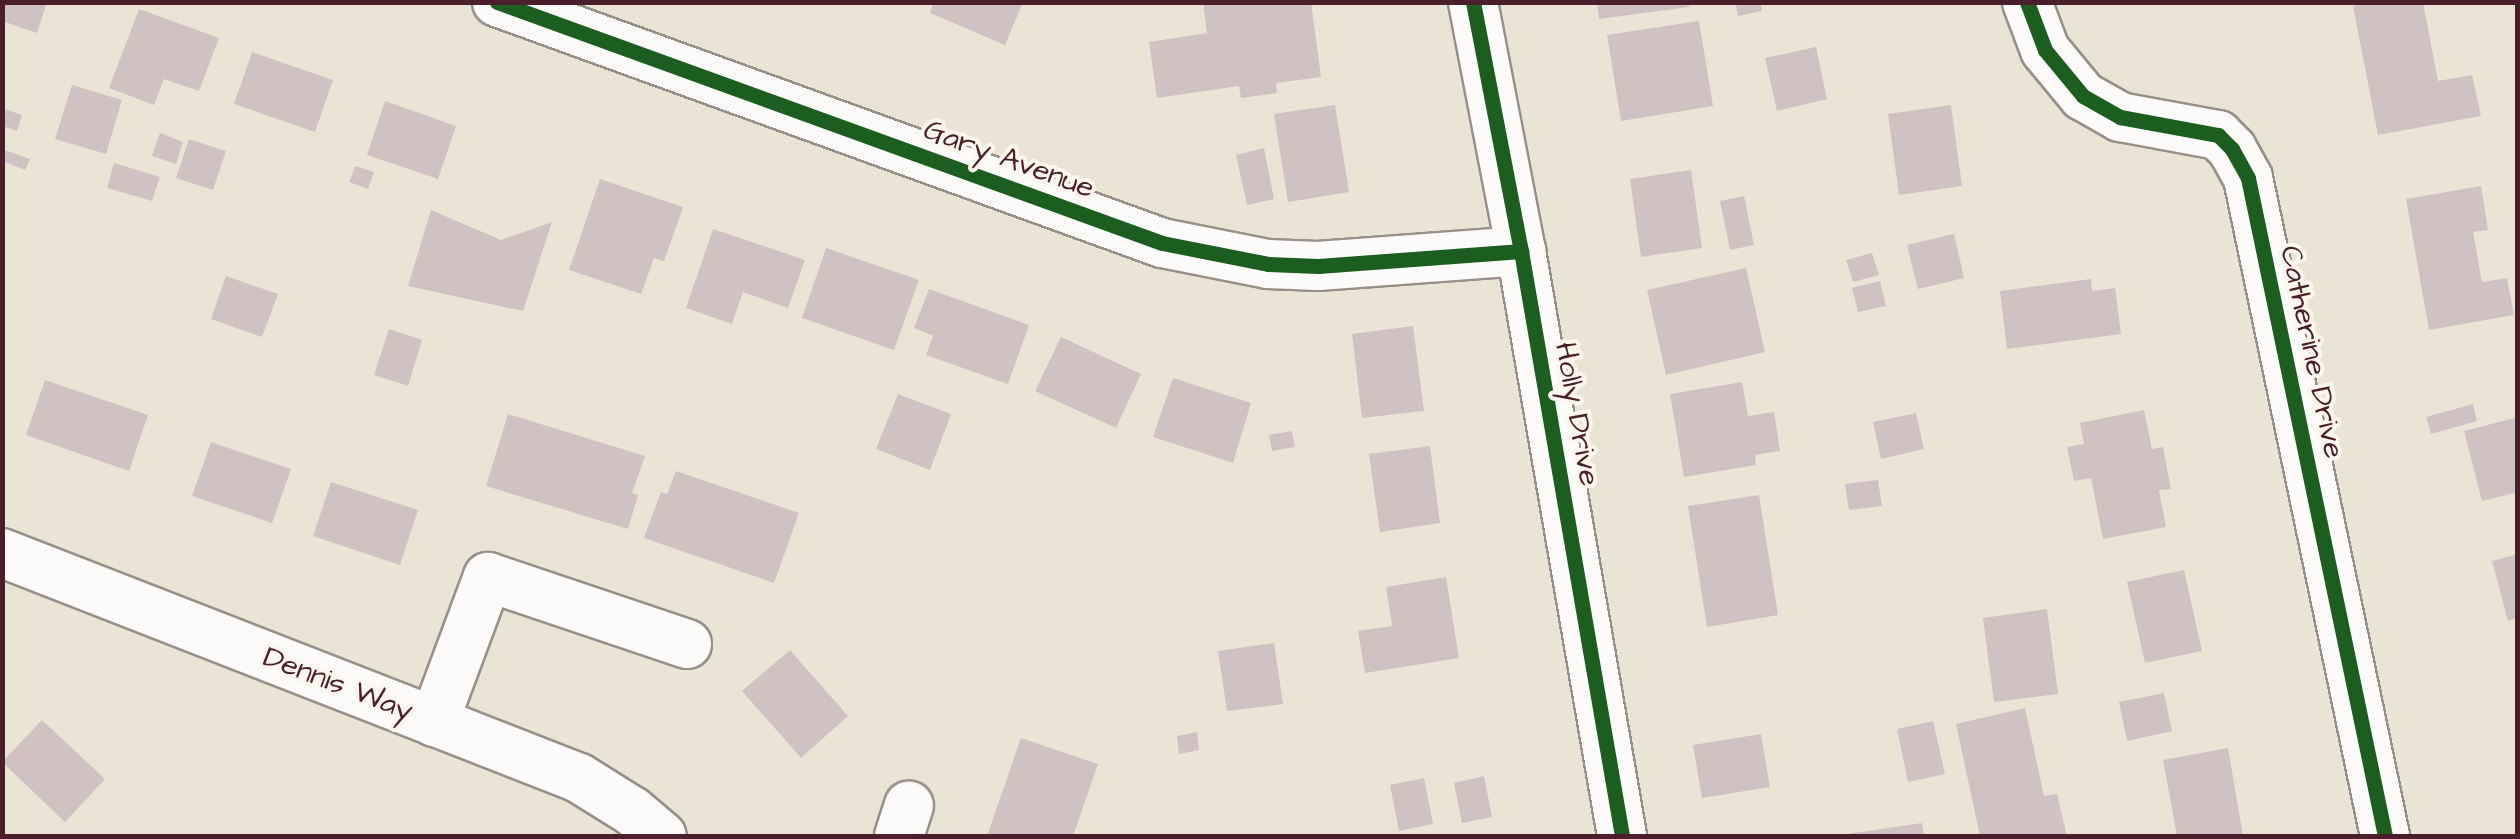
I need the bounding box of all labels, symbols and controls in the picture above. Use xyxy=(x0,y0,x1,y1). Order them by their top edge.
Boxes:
street label: Gary Avenue xyxy=(919,112,1099,206)
street label: Catherine Drive xyxy=(2272,242,2352,462)
street label: Holly Drive xyxy=(1547,339,1607,489)
street label: Dennis Way xyxy=(258,639,418,729)

